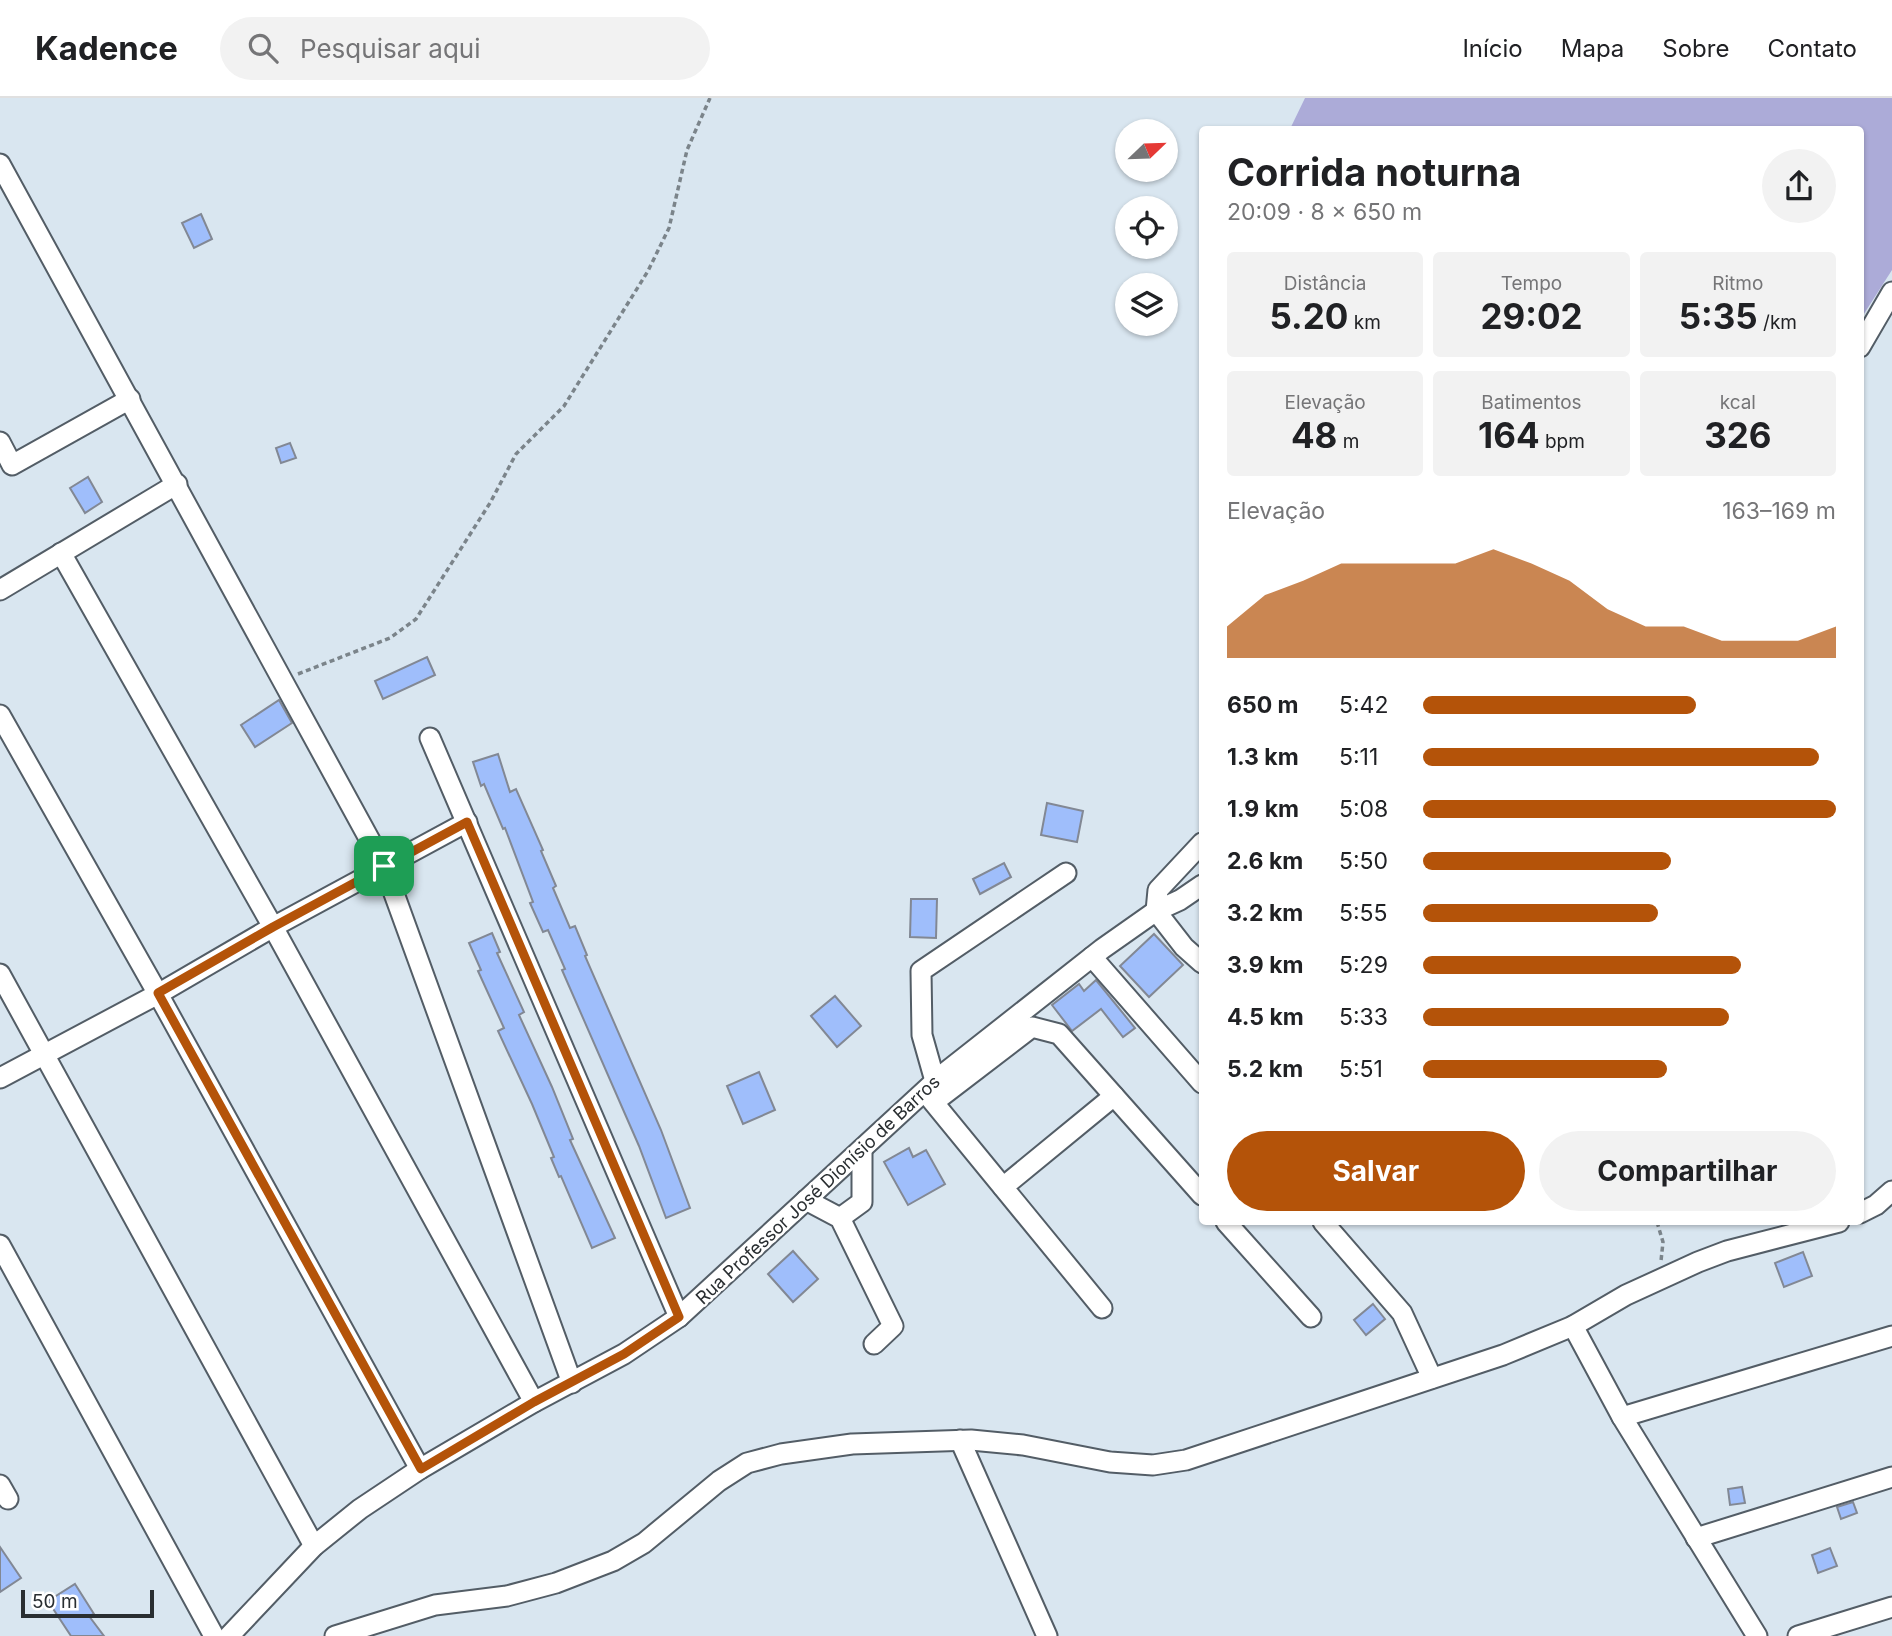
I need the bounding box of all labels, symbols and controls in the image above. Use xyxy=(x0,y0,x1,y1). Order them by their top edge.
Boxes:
search box xyxy=(220,17,710,80)
text: Kadence xyxy=(35,28,178,68)
icon: search xyxy=(244,29,282,67)
text: Pesquisar aqui xyxy=(300,33,481,64)
text: Início xyxy=(1462,34,1523,63)
text: Mapa xyxy=(1561,34,1624,63)
text: Sobre xyxy=(1662,34,1729,63)
text: Contato xyxy=(1767,34,1857,63)
north arrow xyxy=(1115,119,1178,182)
map controls xyxy=(1115,119,1178,336)
text: Corrida noturna xyxy=(1227,149,1521,195)
button: share xyxy=(1762,149,1836,223)
button: locate xyxy=(1115,196,1178,259)
text: 20:09 · 8 × 650 m xyxy=(1227,198,1422,226)
text: Distância xyxy=(1284,272,1367,295)
text: Tempo xyxy=(1501,272,1562,295)
text: Ritmo xyxy=(1712,272,1763,295)
button: layers xyxy=(1115,273,1178,336)
text: 5.20 xyxy=(1270,295,1348,337)
text: 29:02 xyxy=(1480,295,1583,337)
text: 5:35 xyxy=(1679,295,1758,337)
text: km xyxy=(1348,311,1381,334)
text: /km xyxy=(1758,311,1797,334)
text: Elevação xyxy=(1285,391,1366,414)
text: Batimentos xyxy=(1481,391,1582,414)
text: kcal xyxy=(1720,391,1756,414)
text: 48 xyxy=(1291,414,1337,456)
text: 164 xyxy=(1478,414,1540,456)
text: 326 xyxy=(1704,414,1772,456)
text: m xyxy=(1337,430,1359,453)
text: bpm xyxy=(1540,430,1585,453)
text: Elevação xyxy=(1227,497,1325,525)
text: 163–169 m xyxy=(1722,497,1836,525)
text: 650 m xyxy=(1227,691,1299,719)
text: 5:42 xyxy=(1339,691,1389,719)
text: 1.3 km xyxy=(1227,743,1299,771)
text: 5:11 xyxy=(1339,743,1378,771)
text: 1.9 km xyxy=(1227,795,1299,823)
text: 5:08 xyxy=(1339,795,1388,823)
pin xyxy=(354,836,414,896)
icon: arrive xyxy=(365,847,403,885)
text: 2.6 km xyxy=(1227,847,1303,875)
text: 5:50 xyxy=(1339,847,1388,875)
text: 3.2 km xyxy=(1227,899,1303,927)
text: 5:55 xyxy=(1339,899,1388,927)
text: 3.9 km xyxy=(1227,951,1303,979)
text: 5:29 xyxy=(1339,951,1388,979)
text: 4.5 km xyxy=(1227,1003,1304,1031)
text: 5:33 xyxy=(1339,1003,1388,1031)
text: 5.2 km xyxy=(1227,1055,1303,1083)
text: 5:51 xyxy=(1339,1055,1383,1083)
street label: Rua Professor José Dionísio de Barros xyxy=(691,1071,944,1308)
button: Salvar xyxy=(1227,1131,1525,1211)
button: Compartilhar xyxy=(1539,1131,1836,1211)
scale bar xyxy=(21,1587,154,1619)
text: 50 m xyxy=(32,1590,78,1613)

